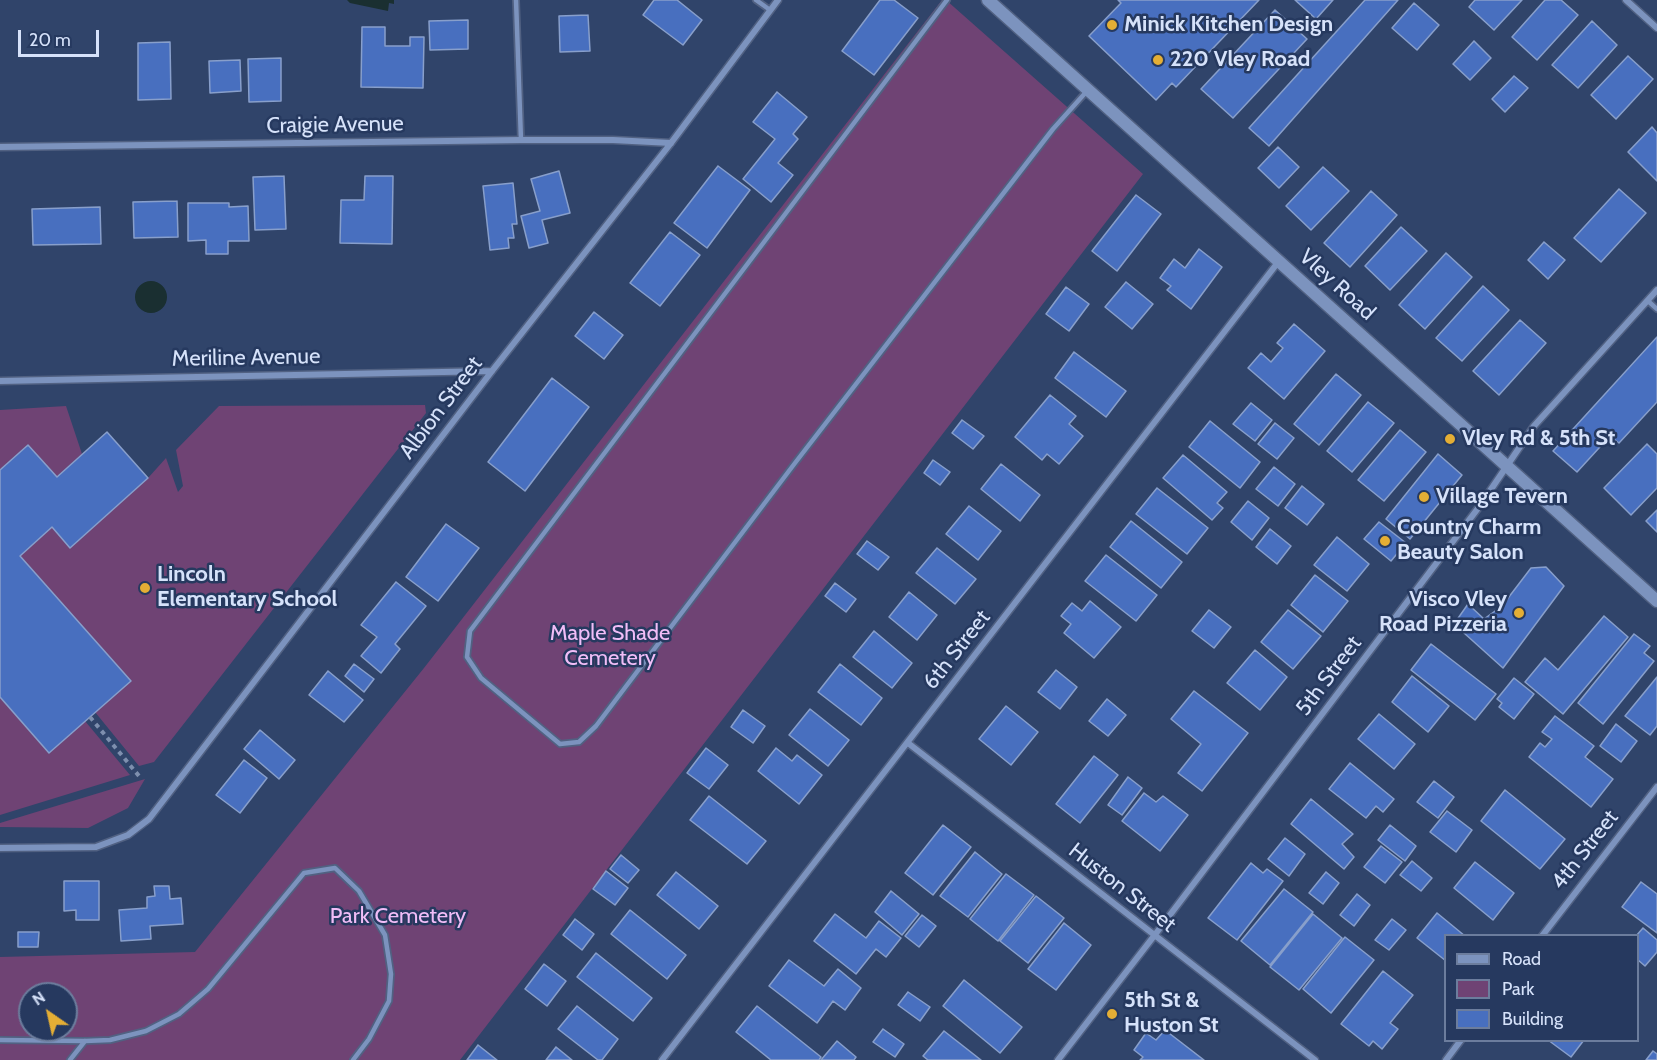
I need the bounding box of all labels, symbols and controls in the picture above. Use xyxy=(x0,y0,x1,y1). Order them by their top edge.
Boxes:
place label: Minick Kitchen Design xyxy=(1124,12,1333,38)
scale bar xyxy=(21,18,102,56)
marker: Minick Kitchen Design xyxy=(1105,18,1119,32)
text: 20 m xyxy=(29,29,71,51)
place label: 220 Vley Road xyxy=(1170,47,1310,73)
marker: 220 Vley Road xyxy=(1151,53,1165,67)
street label: Craigie Avenue xyxy=(266,111,404,139)
street label: Vley Road xyxy=(1293,244,1381,326)
street label: Meriline Avenue xyxy=(171,344,321,372)
street label: Albion Street xyxy=(394,352,488,464)
place label: Vley Rd & 5th St xyxy=(1462,426,1615,452)
marker: Vley Rd & 5th St xyxy=(1443,432,1457,446)
place label: Village Tevern xyxy=(1436,484,1568,510)
marker: Village Tevern xyxy=(1417,490,1431,504)
place label: Country Charm Beauty Salon xyxy=(1397,515,1541,566)
marker: Country Charm Beauty Salon xyxy=(1378,534,1392,548)
place label: Lincoln Elementary School xyxy=(157,562,337,614)
marker: Lincoln Elementary School xyxy=(138,581,152,595)
place label: Visco Vley Road Pizzeria xyxy=(1379,587,1507,638)
street label: 6th Street xyxy=(918,605,996,695)
marker: Visco Vley Road Pizzeria xyxy=(1512,606,1526,620)
park label: Maple Shade Cemetery xyxy=(550,621,670,672)
street label: 5th Street xyxy=(1291,631,1367,721)
street label: 4th Street xyxy=(1546,805,1624,895)
street label: Huston Street xyxy=(1063,838,1181,938)
park label: Park Cemetery xyxy=(330,904,466,930)
legend xyxy=(1444,934,1639,1042)
text: Road xyxy=(1502,948,1541,970)
text: Park xyxy=(1502,978,1534,1000)
north arrow xyxy=(18,982,78,1042)
text: N xyxy=(29,987,49,1009)
place label: 5th St & Huston St xyxy=(1124,988,1219,1040)
marker: 5th St & Huston St xyxy=(1105,1007,1119,1021)
text: Building xyxy=(1502,1008,1563,1030)

